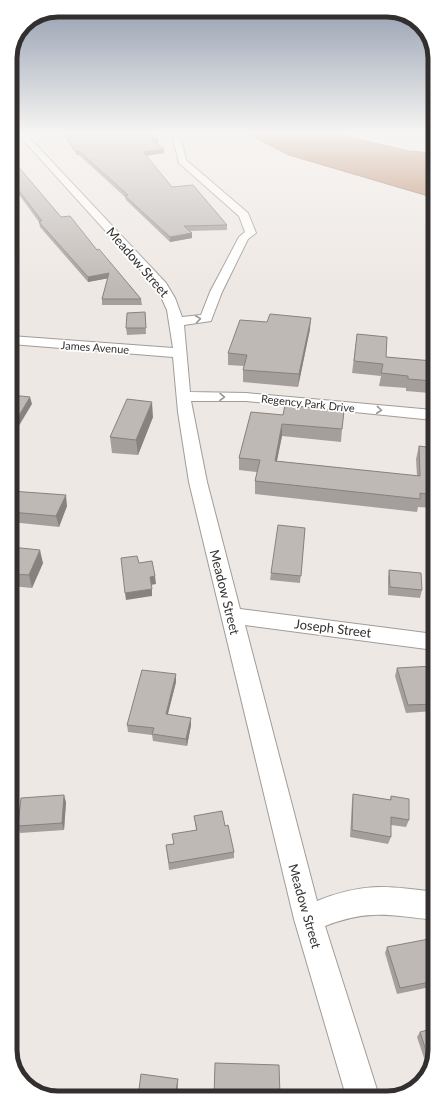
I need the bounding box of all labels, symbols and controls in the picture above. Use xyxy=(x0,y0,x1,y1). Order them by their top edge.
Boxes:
street label: Meadow Street xyxy=(103,224,173,300)
one-way arrow xyxy=(195,315,201,324)
street label: James Avenue xyxy=(60,338,130,356)
one-way arrow xyxy=(219,392,225,401)
street label: Regency Park Drive xyxy=(261,392,356,414)
one-way arrow xyxy=(376,405,382,414)
street label: Meadow Street xyxy=(207,548,243,637)
street label: Joseph Street xyxy=(294,615,373,641)
street label: Meadow Street xyxy=(285,862,325,950)

